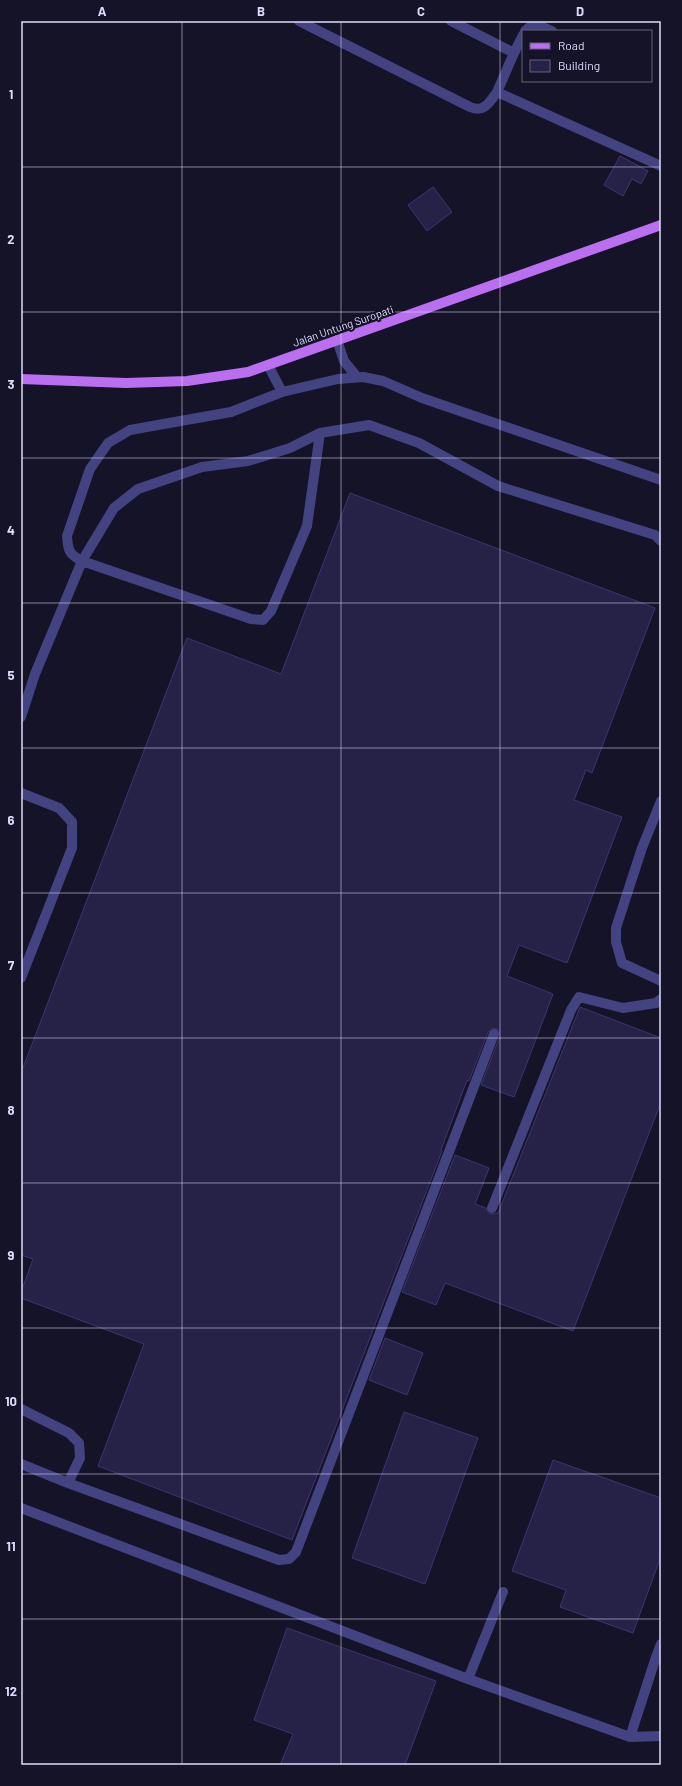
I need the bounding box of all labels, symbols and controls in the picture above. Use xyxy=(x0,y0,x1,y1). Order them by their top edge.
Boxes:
text: A xyxy=(98,3,107,19)
text: B xyxy=(257,3,265,19)
text: C xyxy=(417,3,425,19)
text: D xyxy=(576,3,584,19)
legend xyxy=(522,30,652,82)
text: Road xyxy=(558,38,585,52)
text: Building xyxy=(558,58,600,72)
text: 1 xyxy=(9,86,13,102)
text: 2 xyxy=(7,231,15,247)
street label: Jalan Untung Suropati xyxy=(291,302,395,349)
text: 3 xyxy=(7,376,15,392)
text: 4 xyxy=(7,522,15,538)
text: 5 xyxy=(7,667,15,683)
text: 6 xyxy=(8,812,15,828)
text: 7 xyxy=(8,957,15,973)
text: 8 xyxy=(7,1102,15,1118)
text: 9 xyxy=(8,1247,15,1263)
text: 10 xyxy=(5,1393,17,1409)
text: 11 xyxy=(6,1538,16,1554)
text: 12 xyxy=(5,1683,17,1699)

